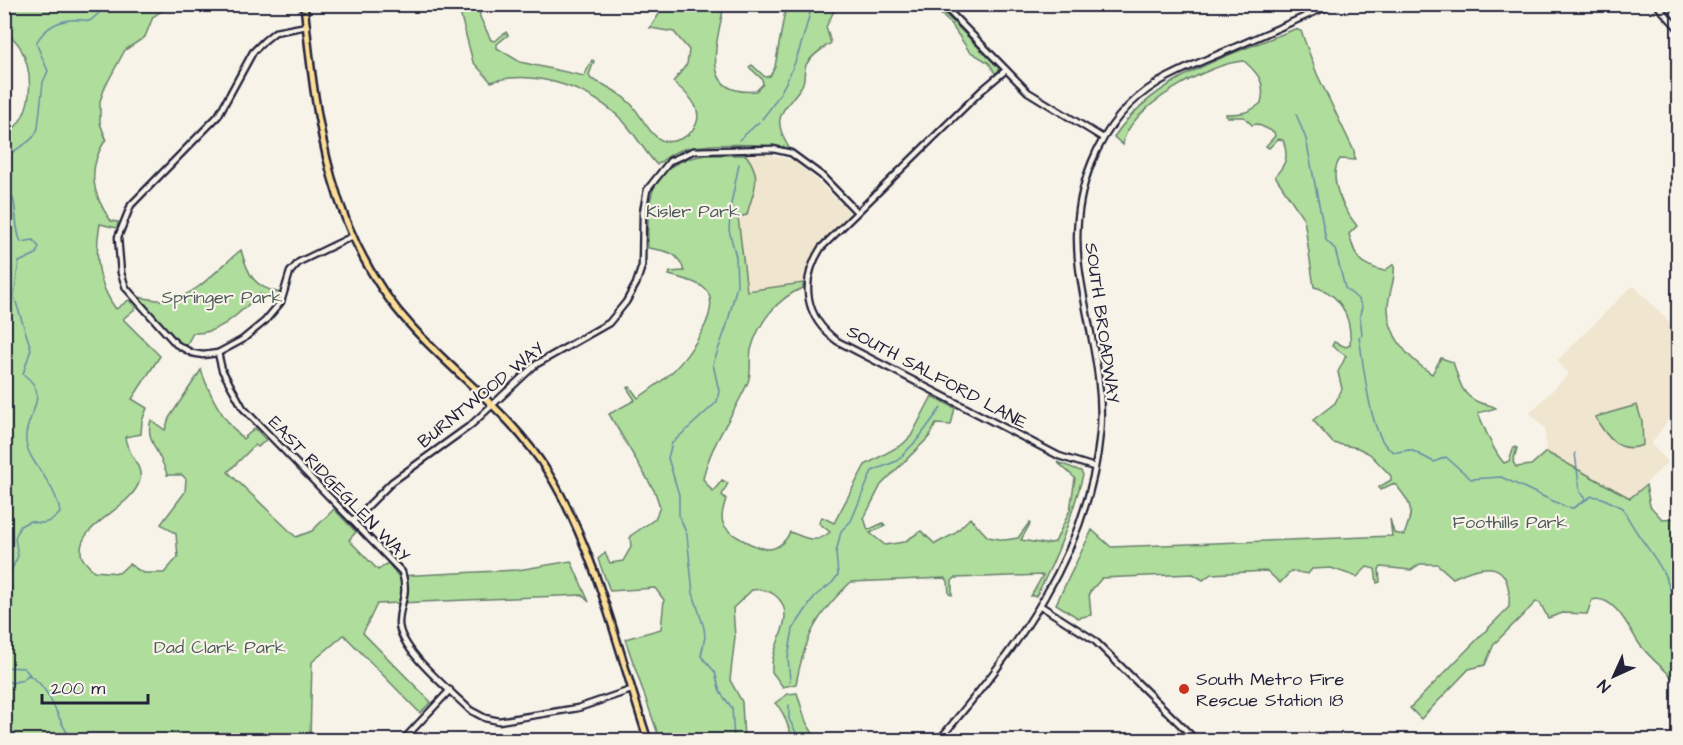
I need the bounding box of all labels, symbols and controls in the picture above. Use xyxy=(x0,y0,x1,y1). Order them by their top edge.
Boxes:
park label: Kisler Park xyxy=(646,199,740,224)
street label: SOUTH BROADWAY xyxy=(1078,241,1126,405)
park label: Springer Park xyxy=(161,285,283,311)
street label: SOUTH SALFORD LANE xyxy=(842,319,1032,435)
street label: BURNTWOOD WAY xyxy=(412,336,550,454)
street label: EAST RIDGEGLEN WAY xyxy=(262,410,416,568)
park label: Foothills Park xyxy=(1452,510,1568,535)
park label: Dad Clark Park xyxy=(154,635,286,660)
north arrow xyxy=(1584,646,1644,706)
scale bar xyxy=(42,667,148,705)
place label: South Metro Fire Rescue Station 18 xyxy=(1196,667,1345,713)
text: N xyxy=(1593,675,1615,697)
text: 200 m xyxy=(51,676,105,701)
marker: South Metro Fire Rescue Station 18 xyxy=(1177,682,1191,696)

